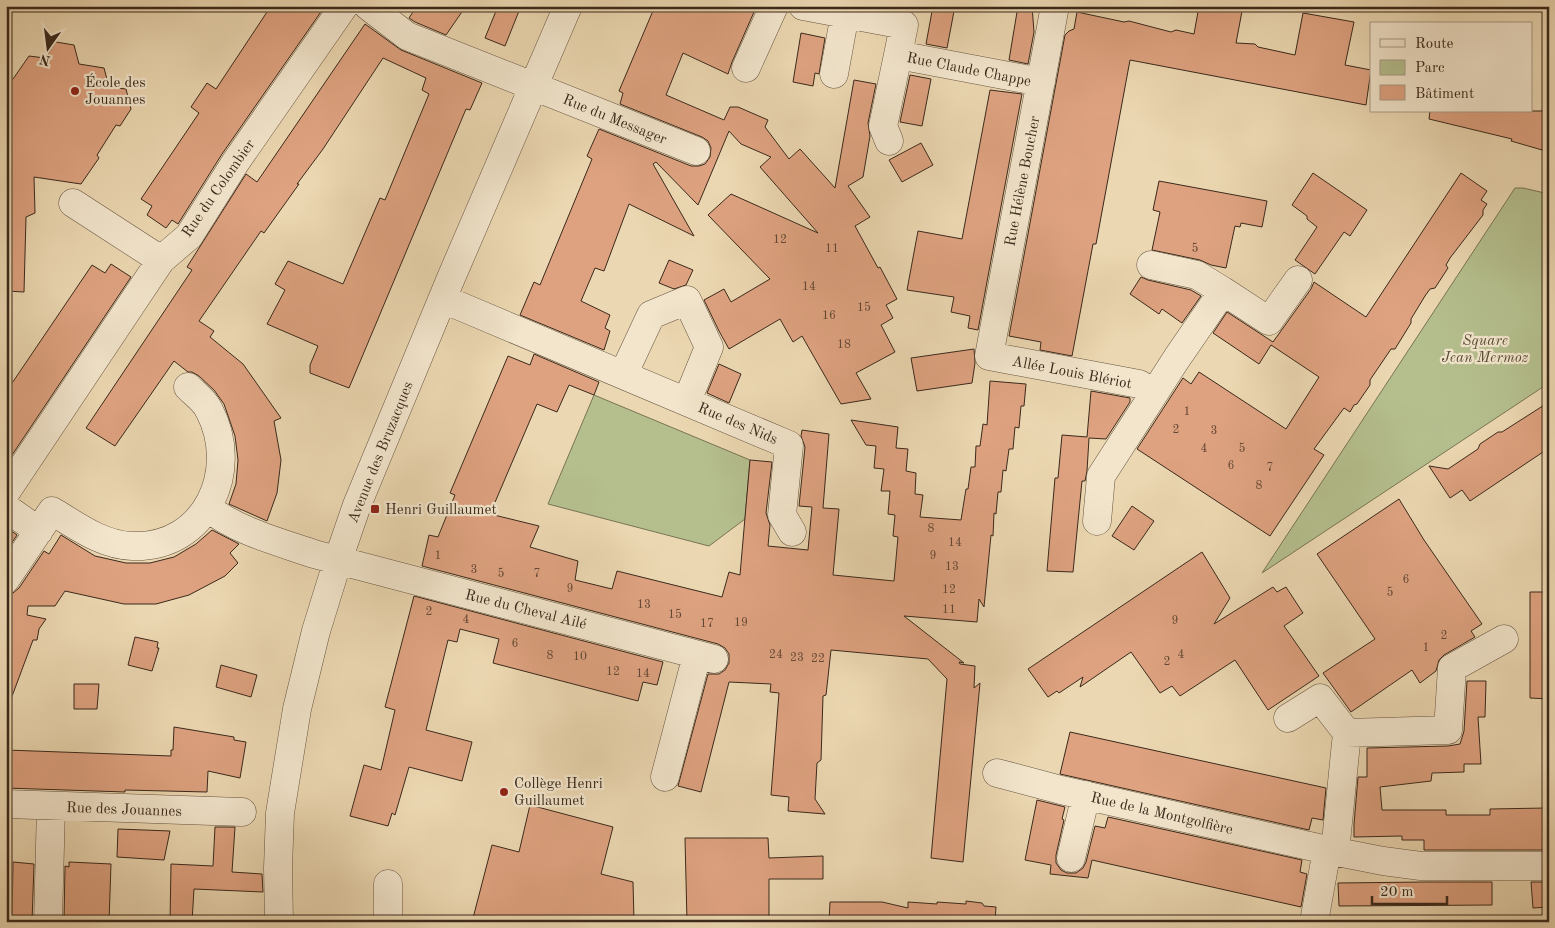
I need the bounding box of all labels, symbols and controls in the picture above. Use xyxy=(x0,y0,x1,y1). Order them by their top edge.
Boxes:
north arrow xyxy=(22,22,72,72)
legend xyxy=(1370,22,1532,112)
text: Route xyxy=(1415,37,1453,52)
text: N xyxy=(38,51,52,68)
street label: Rue Claude Chappe xyxy=(905,51,1032,90)
text: Parc xyxy=(1415,61,1445,76)
place label: École des Jouannes xyxy=(85,73,146,108)
marker: École des Jouannes xyxy=(69,85,81,97)
text: Bâtiment xyxy=(1415,87,1474,102)
street label: Rue du Messager xyxy=(560,93,669,148)
street label: Rue Hélène Boucher xyxy=(1003,115,1043,248)
street label: Rue du Colombier xyxy=(180,137,259,240)
house number: 12 xyxy=(773,234,787,246)
house number: 5 xyxy=(1192,242,1199,255)
house number: 11 xyxy=(825,243,839,255)
house number: 14 xyxy=(802,281,816,293)
house number: 15 xyxy=(857,301,871,314)
house number: 16 xyxy=(822,310,836,322)
park label: Square Jean Mermoz xyxy=(1442,334,1529,366)
house number: 18 xyxy=(837,339,851,351)
street label: Allée Louis Blériot xyxy=(1010,354,1133,392)
street label: Avenue des Bruzacques xyxy=(346,380,417,526)
street label: Rue des Nids xyxy=(695,401,780,448)
house number: 1 xyxy=(1184,406,1190,418)
house number: 2 xyxy=(1173,424,1179,436)
house number: 3 xyxy=(1211,425,1217,437)
house number: 5 xyxy=(1239,442,1246,455)
house number: 4 xyxy=(1201,443,1208,455)
house number: 6 xyxy=(1228,460,1235,472)
house number: 7 xyxy=(1267,462,1273,474)
house number: 8 xyxy=(1256,480,1263,492)
marker: Henri Guillaumet xyxy=(369,503,381,515)
place label: Henri Guillaumet xyxy=(385,503,497,518)
house number: 8 xyxy=(928,523,935,535)
house number: 14 xyxy=(948,537,962,549)
house number: 1 xyxy=(435,550,441,562)
house number: 9 xyxy=(930,550,936,562)
house number: 13 xyxy=(945,561,959,573)
house number: 3 xyxy=(471,564,477,576)
house number: 5 xyxy=(498,567,505,580)
house number: 7 xyxy=(534,568,540,580)
house number: 6 xyxy=(1403,574,1410,586)
house number: 9 xyxy=(567,583,573,595)
house number: 12 xyxy=(942,584,956,596)
house number: 5 xyxy=(1387,586,1394,599)
street label: Rue du Cheval Ailé xyxy=(463,588,588,633)
house number: 13 xyxy=(637,599,651,611)
house number: 11 xyxy=(942,604,956,616)
house number: 2 xyxy=(426,606,432,618)
house number: 15 xyxy=(668,608,682,621)
house number: 4 xyxy=(463,614,470,626)
house number: 9 xyxy=(1172,615,1178,627)
house number: 19 xyxy=(734,617,748,629)
house number: 17 xyxy=(700,618,714,630)
house number: 2 xyxy=(1441,630,1447,642)
house number: 6 xyxy=(512,638,519,650)
house number: 1 xyxy=(1423,642,1429,654)
house number: 24 xyxy=(769,649,783,661)
house number: 4 xyxy=(1178,649,1185,661)
house number: 8 xyxy=(547,650,554,662)
house number: 10 xyxy=(573,651,587,663)
house number: 23 xyxy=(790,652,804,664)
house number: 22 xyxy=(811,653,825,665)
house number: 2 xyxy=(1164,656,1170,668)
house number: 12 xyxy=(606,666,620,678)
house number: 14 xyxy=(636,668,650,680)
place label: Collège Henri Guillaumet xyxy=(514,777,603,809)
marker: Collège Henri Guillaumet xyxy=(498,786,510,798)
street label: Rue de la Montgolfière xyxy=(1089,791,1234,838)
street label: Rue des Jouannes xyxy=(66,801,182,820)
scale bar xyxy=(1372,873,1448,905)
text: 20 m xyxy=(1380,885,1414,900)

